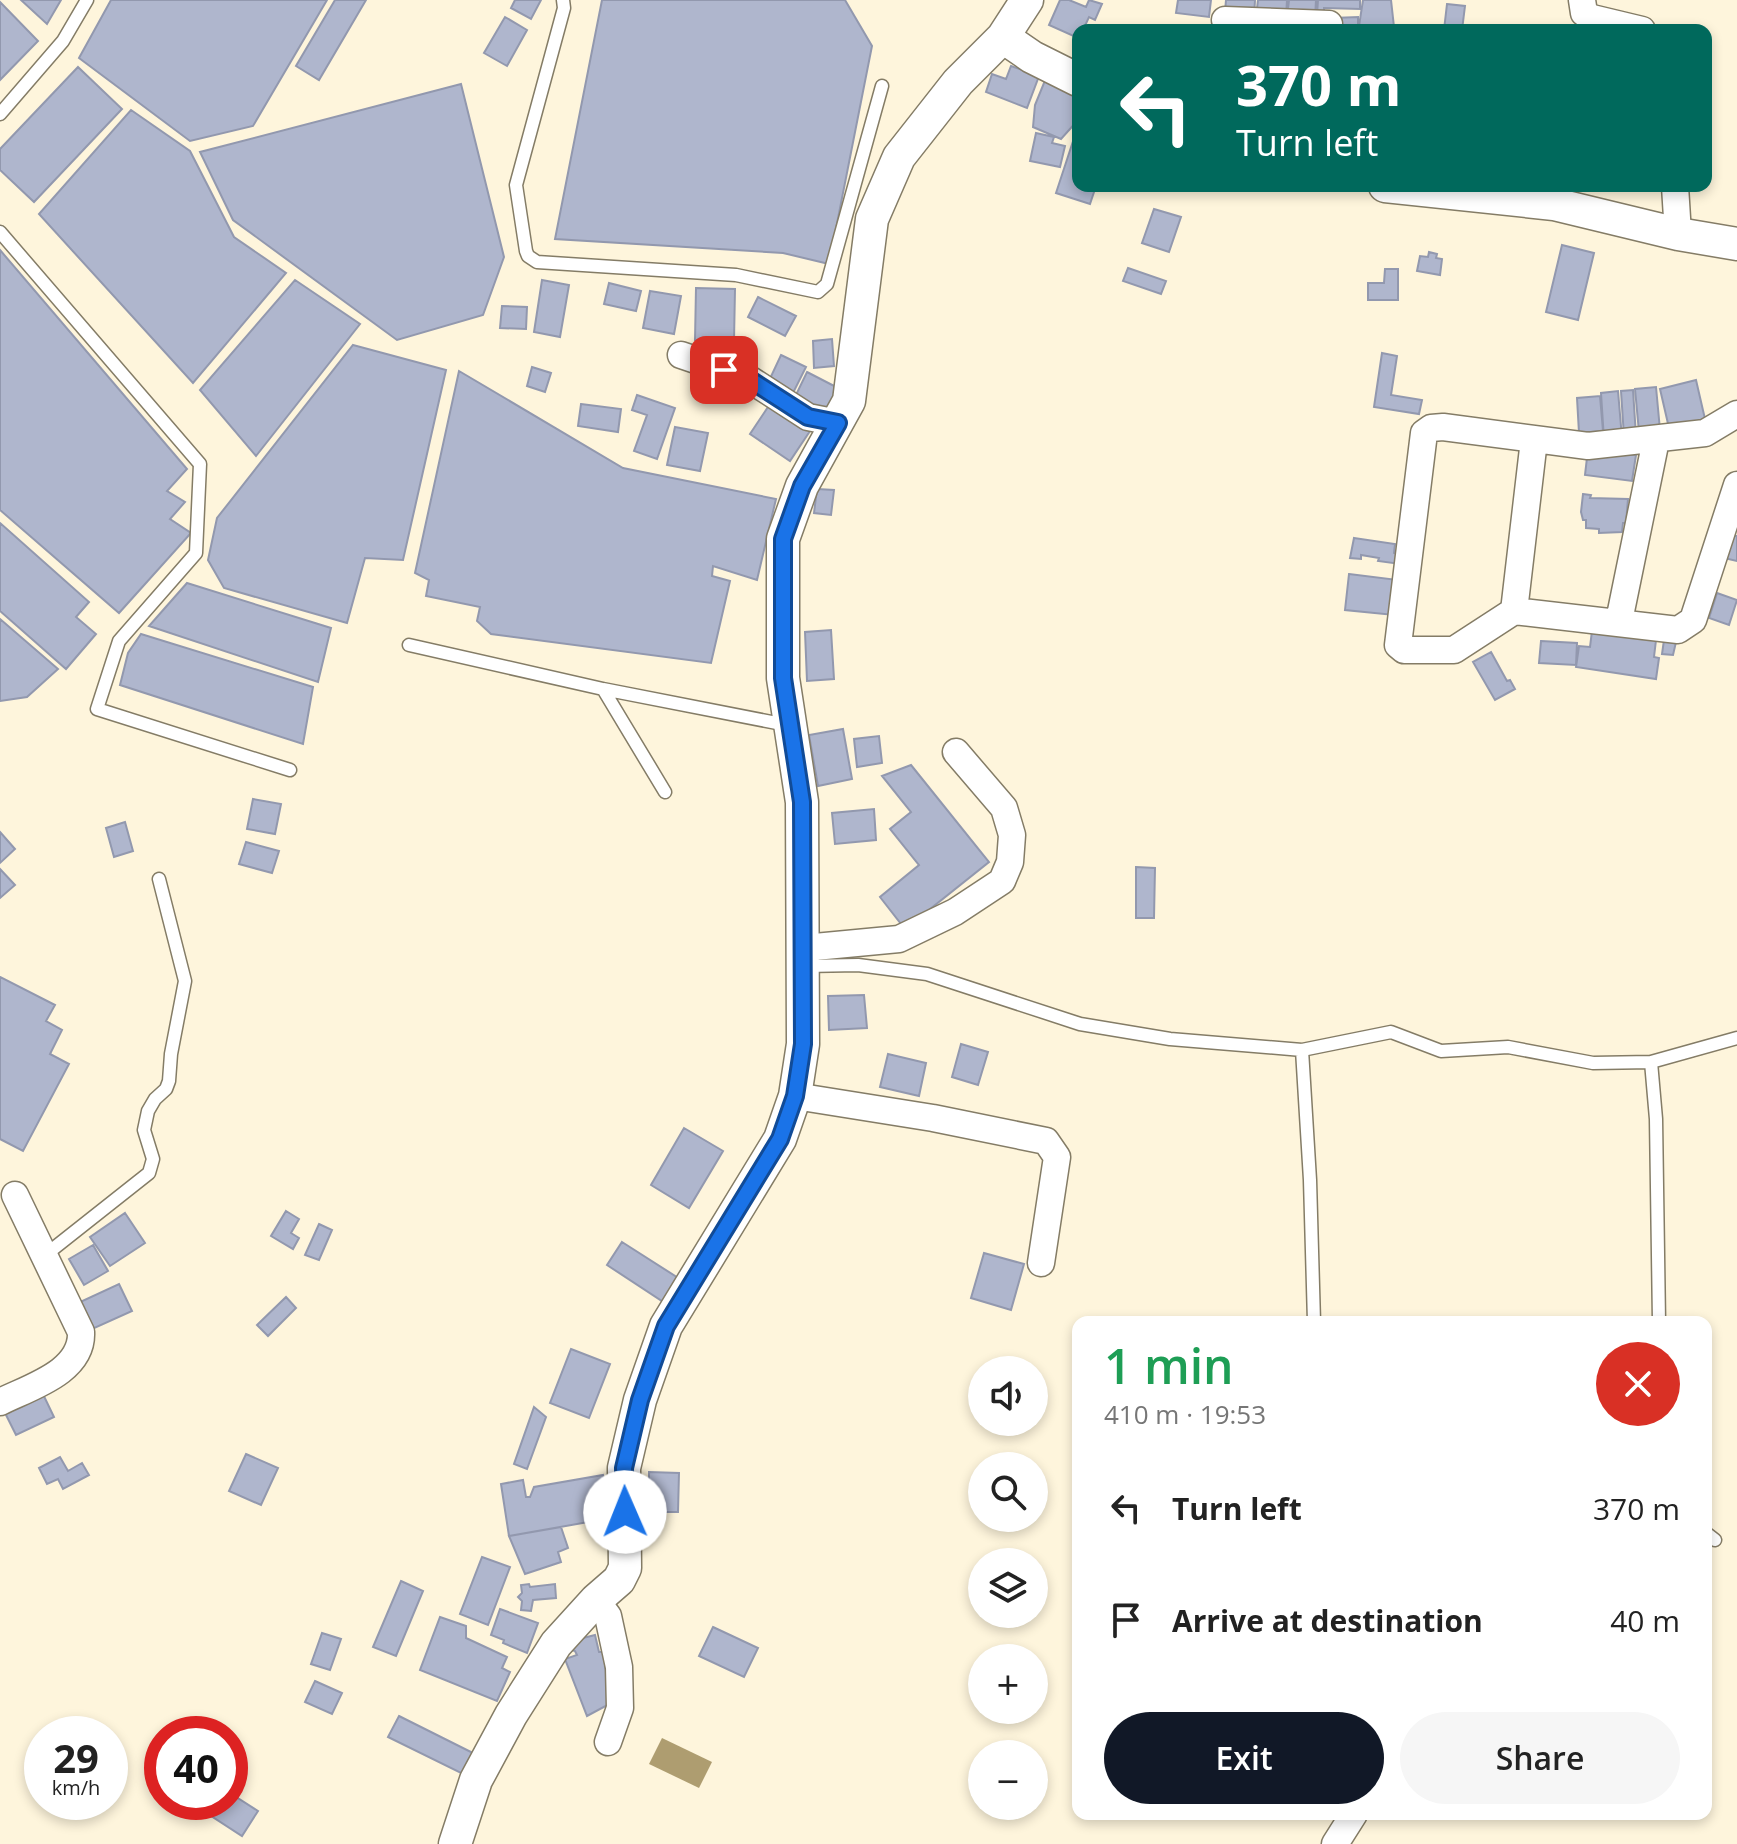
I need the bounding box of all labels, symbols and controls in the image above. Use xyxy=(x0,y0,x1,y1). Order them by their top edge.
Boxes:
text: 370 m xyxy=(1236,46,1402,122)
icon: left xyxy=(1104,56,1208,160)
text: Turn left xyxy=(1236,118,1378,167)
pin xyxy=(690,336,758,404)
icon: arrive xyxy=(702,348,746,392)
text: 1 min xyxy=(1104,1333,1234,1398)
button: close xyxy=(1596,1342,1680,1426)
map controls xyxy=(968,1356,1048,1820)
button: sound xyxy=(968,1356,1048,1436)
text: 410 m · 19:53 xyxy=(1104,1396,1266,1432)
button: search xyxy=(968,1452,1048,1532)
position arrow xyxy=(583,1470,667,1554)
icon: left xyxy=(1104,1486,1148,1530)
text: Turn left xyxy=(1172,1488,1302,1529)
text: 370 m xyxy=(1593,1488,1680,1529)
button: layers xyxy=(968,1548,1048,1628)
icon: arrive xyxy=(1104,1598,1148,1642)
text: Arrive at destination xyxy=(1172,1600,1483,1641)
text: 40 m xyxy=(1610,1600,1680,1641)
button: + xyxy=(968,1644,1048,1724)
button: Exit xyxy=(1104,1712,1384,1804)
button: Share xyxy=(1400,1712,1680,1804)
speed limit sign: 40 xyxy=(144,1716,248,1820)
text: 29 xyxy=(53,1730,99,1785)
button: − xyxy=(968,1740,1048,1820)
text: km/h xyxy=(52,1774,100,1801)

